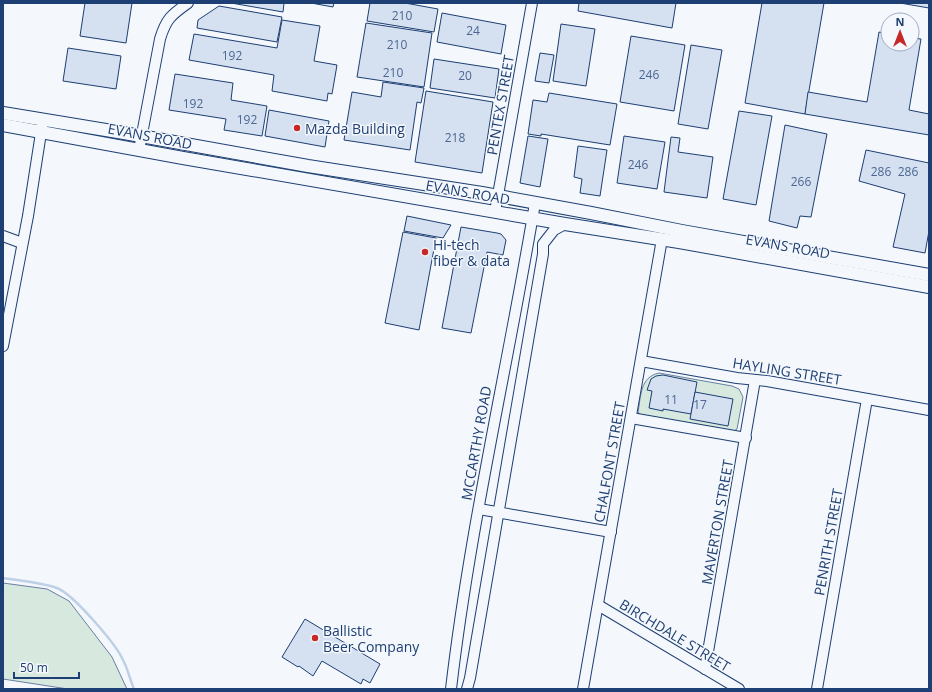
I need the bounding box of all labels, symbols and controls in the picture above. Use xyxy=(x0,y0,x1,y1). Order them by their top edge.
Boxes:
house number: 210 xyxy=(392,7,412,24)
north arrow xyxy=(880,12,920,52)
text: N xyxy=(896,14,904,29)
house number: 24 xyxy=(466,22,480,39)
house number: 210 xyxy=(387,36,407,53)
house number: 192 xyxy=(222,47,242,64)
street label: PENTEX STREET xyxy=(482,53,518,157)
house number: 210 xyxy=(383,64,403,81)
house number: 246 xyxy=(639,66,659,83)
house number: 20 xyxy=(458,67,472,84)
house number: 192 xyxy=(183,95,203,112)
house number: 192 xyxy=(237,111,257,128)
street label: EVANS ROAD xyxy=(106,119,194,153)
place label: Mazda Building xyxy=(305,119,405,138)
marker: Mazda Building xyxy=(292,123,302,133)
house number: 218 xyxy=(445,129,465,146)
house number: 246 xyxy=(628,156,648,173)
house number: 286 xyxy=(871,163,891,180)
house number: 286 xyxy=(898,163,918,180)
house number: 266 xyxy=(791,173,811,190)
street label: EVANS ROAD xyxy=(424,175,512,209)
street label: EVANS ROAD xyxy=(744,229,832,263)
place label: Hi-tech fiber & data xyxy=(433,235,510,270)
marker: Hi-tech fiber & data xyxy=(420,247,430,257)
street label: HAYLING STREET xyxy=(731,353,843,389)
street label: MCCARTHY ROAD xyxy=(457,384,495,502)
house number: 11 xyxy=(664,391,678,408)
house number: 17 xyxy=(693,396,707,413)
street label: CHALFONT STREET xyxy=(589,400,629,524)
street label: MAVERTON STREET xyxy=(697,458,737,586)
street label: PENRITH STREET xyxy=(809,487,847,597)
street label: BIRCHDALE STREET xyxy=(616,594,734,676)
place label: Ballistic Beer Company xyxy=(323,621,420,656)
marker: Ballistic Beer Company xyxy=(310,633,320,643)
scale bar xyxy=(14,654,79,680)
text: 50 m xyxy=(20,659,48,676)

